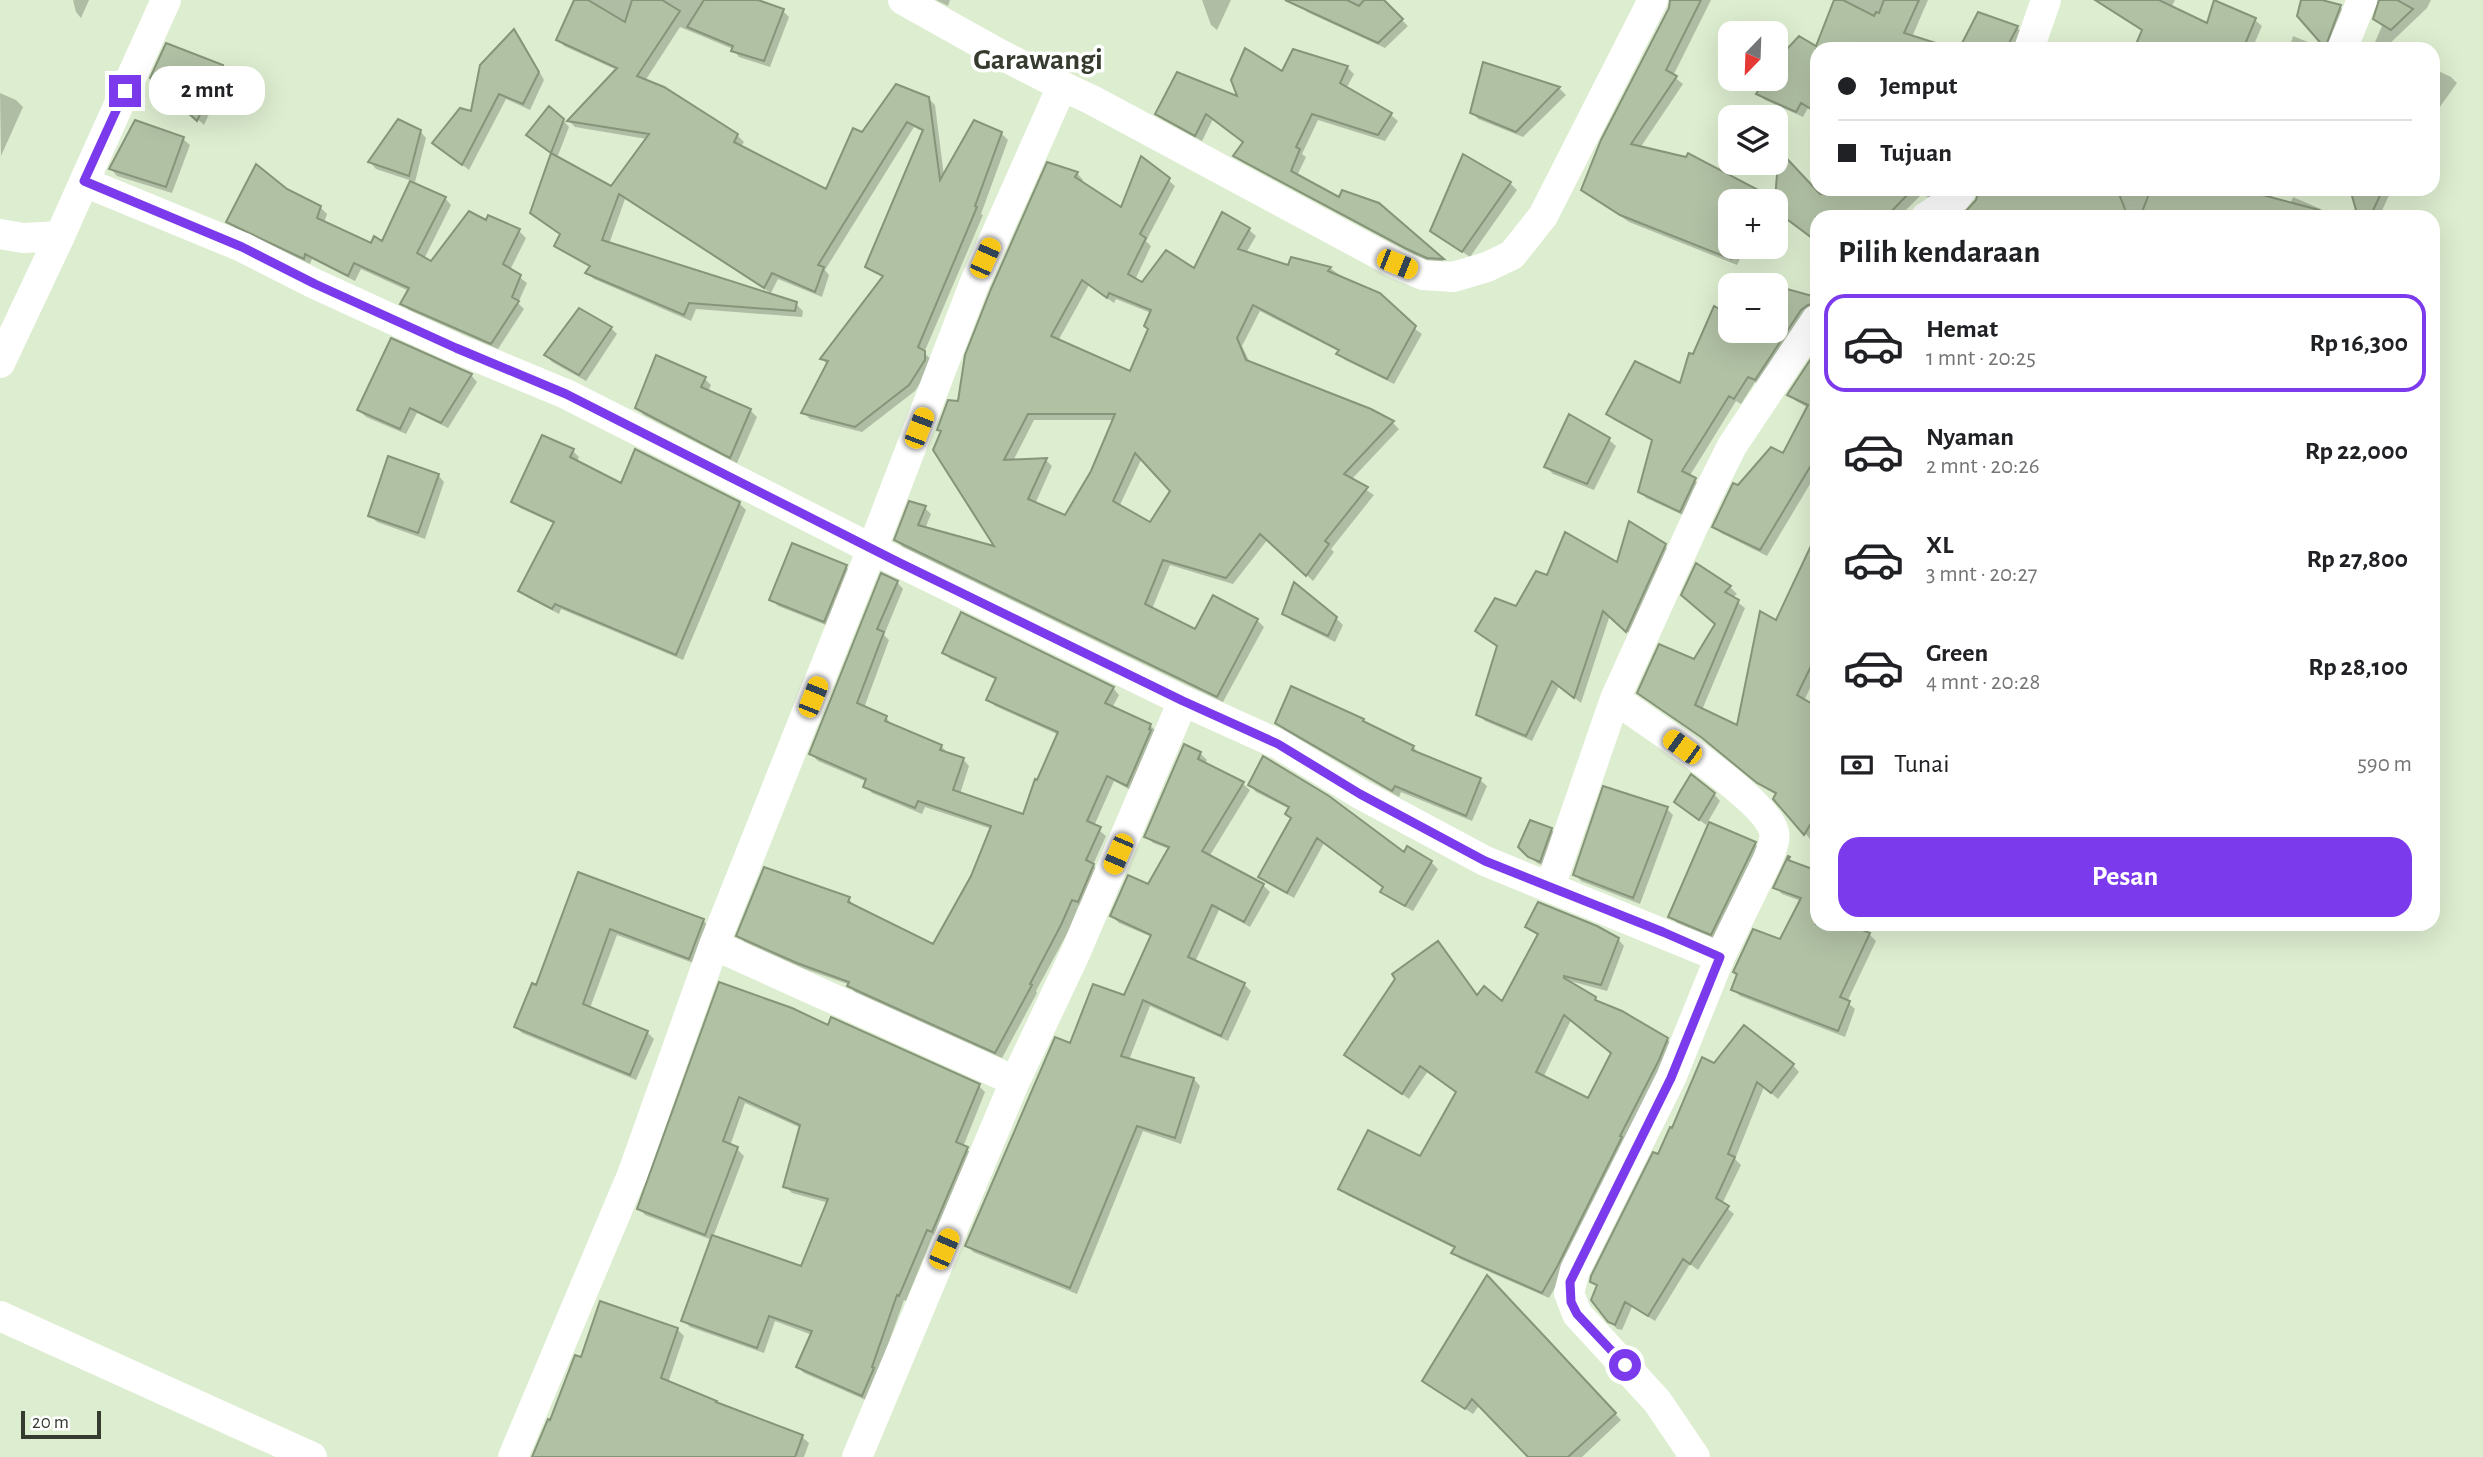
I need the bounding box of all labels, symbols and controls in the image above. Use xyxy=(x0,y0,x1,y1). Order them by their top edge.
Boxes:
north arrow xyxy=(1718,21,1788,91)
map controls xyxy=(1718,21,1788,343)
district label: Garawangi xyxy=(973,45,1103,75)
callout: 2 mnt xyxy=(150,66,265,116)
text: Jemput xyxy=(1880,73,1957,99)
route end xyxy=(109,75,141,107)
text: 2 mnt xyxy=(181,79,233,102)
button: layers xyxy=(1718,105,1788,175)
text: Tujuan xyxy=(1880,140,1952,166)
button: + xyxy=(1718,189,1788,259)
car xyxy=(967,235,1004,281)
text: Pilih kendaraan xyxy=(1838,236,2040,268)
car xyxy=(1374,246,1421,282)
button: − xyxy=(1718,273,1788,343)
icon: car xyxy=(1842,312,1905,375)
text: Hemat xyxy=(1926,316,1998,342)
text: Rp 16,300 xyxy=(2310,330,2408,356)
text: 1 mnt · 20:25 xyxy=(1926,347,2036,370)
car xyxy=(902,405,937,451)
icon: car xyxy=(1842,420,1905,483)
text: Nyaman xyxy=(1926,424,2014,450)
text: Rp 22,000 xyxy=(2305,438,2408,464)
text: 2 mnt · 20:26 xyxy=(1926,455,2040,478)
icon: car xyxy=(1842,528,1905,591)
text: XL xyxy=(1926,532,1953,558)
text: Rp 27,800 xyxy=(2306,546,2408,572)
text: 3 mnt · 20:27 xyxy=(1926,563,2037,586)
icon: car xyxy=(1842,636,1905,699)
text: Green xyxy=(1926,640,1988,666)
text: Rp 28,100 xyxy=(2308,654,2408,680)
text: 4 mnt · 20:28 xyxy=(1926,671,2040,694)
car xyxy=(796,674,831,720)
car xyxy=(1659,726,1706,768)
icon: cash xyxy=(1838,746,1876,784)
text: Tunai xyxy=(1894,751,1950,777)
text: 590 m xyxy=(2357,753,2412,776)
car xyxy=(1101,831,1136,877)
button: Pesan xyxy=(1838,837,2412,917)
car xyxy=(927,1226,962,1272)
route start xyxy=(1609,1349,1641,1381)
scale bar xyxy=(21,1408,102,1440)
text: 20 m xyxy=(32,1413,69,1432)

